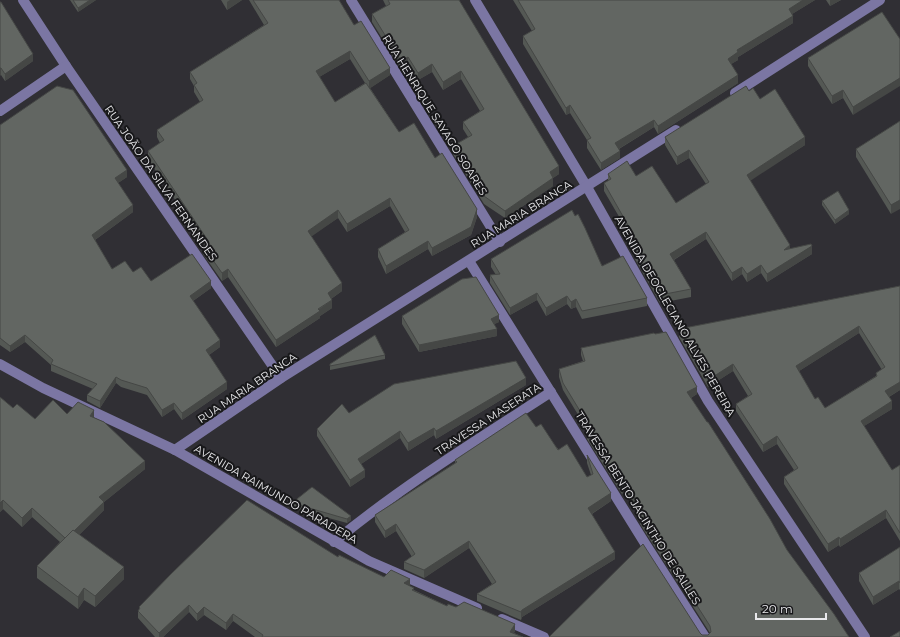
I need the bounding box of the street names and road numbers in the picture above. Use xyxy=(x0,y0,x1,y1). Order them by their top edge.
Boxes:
street label: RUA HENRIQUE SAYAGO SOARES xyxy=(380,32,491,198)
street label: RUA JOÃO DA SILVA FERNANDES xyxy=(102,102,220,264)
street label: RUA MARIA BRANCA xyxy=(468,177,574,251)
street label: AVENIDA DEOCLECIANO ALVES PEREIRA xyxy=(612,213,739,419)
street label: RUA MARIA BRANCA xyxy=(195,350,299,426)
street label: TRAVESSA MASERATA xyxy=(433,380,543,458)
street label: TRAVESSA BENTO JACINTHO DE SALLES xyxy=(572,409,704,608)
street label: AVENIDA RAIMUNDO PARADERA xyxy=(192,441,360,547)

